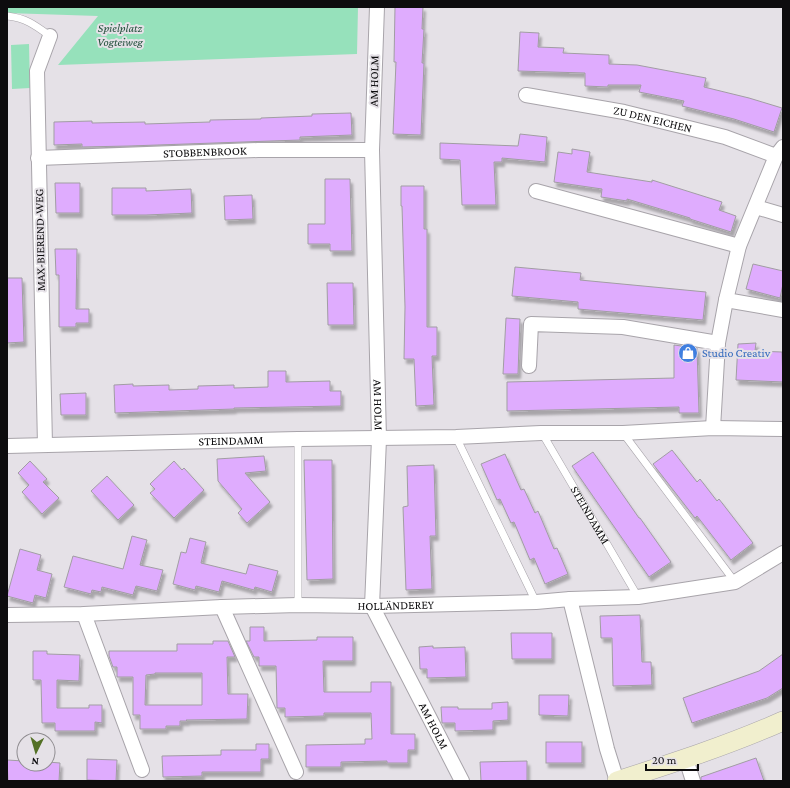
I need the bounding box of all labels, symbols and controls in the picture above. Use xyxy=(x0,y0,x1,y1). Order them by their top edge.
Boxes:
park label: Spielplatz Vogteiweg xyxy=(97,21,143,49)
street label: AM HOLM xyxy=(367,55,381,107)
street label: ZU DEN EICHEN xyxy=(612,103,693,136)
street label: STOBBENBROOK xyxy=(163,143,247,160)
street label: MAX-BIEREND-WEG xyxy=(32,188,48,291)
shop icon: Studio Creativ xyxy=(677,342,699,364)
place label: Studio Creativ xyxy=(702,346,771,360)
street label: AM HOLM xyxy=(371,379,386,430)
street label: STEINDAMM xyxy=(198,433,264,448)
street label: STEINDAMM xyxy=(568,483,612,547)
street label: HOLLÄNDEREY xyxy=(357,597,435,613)
street label: AM HOLM xyxy=(416,700,451,752)
north arrow xyxy=(16,732,56,772)
scale bar xyxy=(646,746,698,772)
text: 20 m xyxy=(652,753,677,767)
text: N xyxy=(30,756,39,768)

